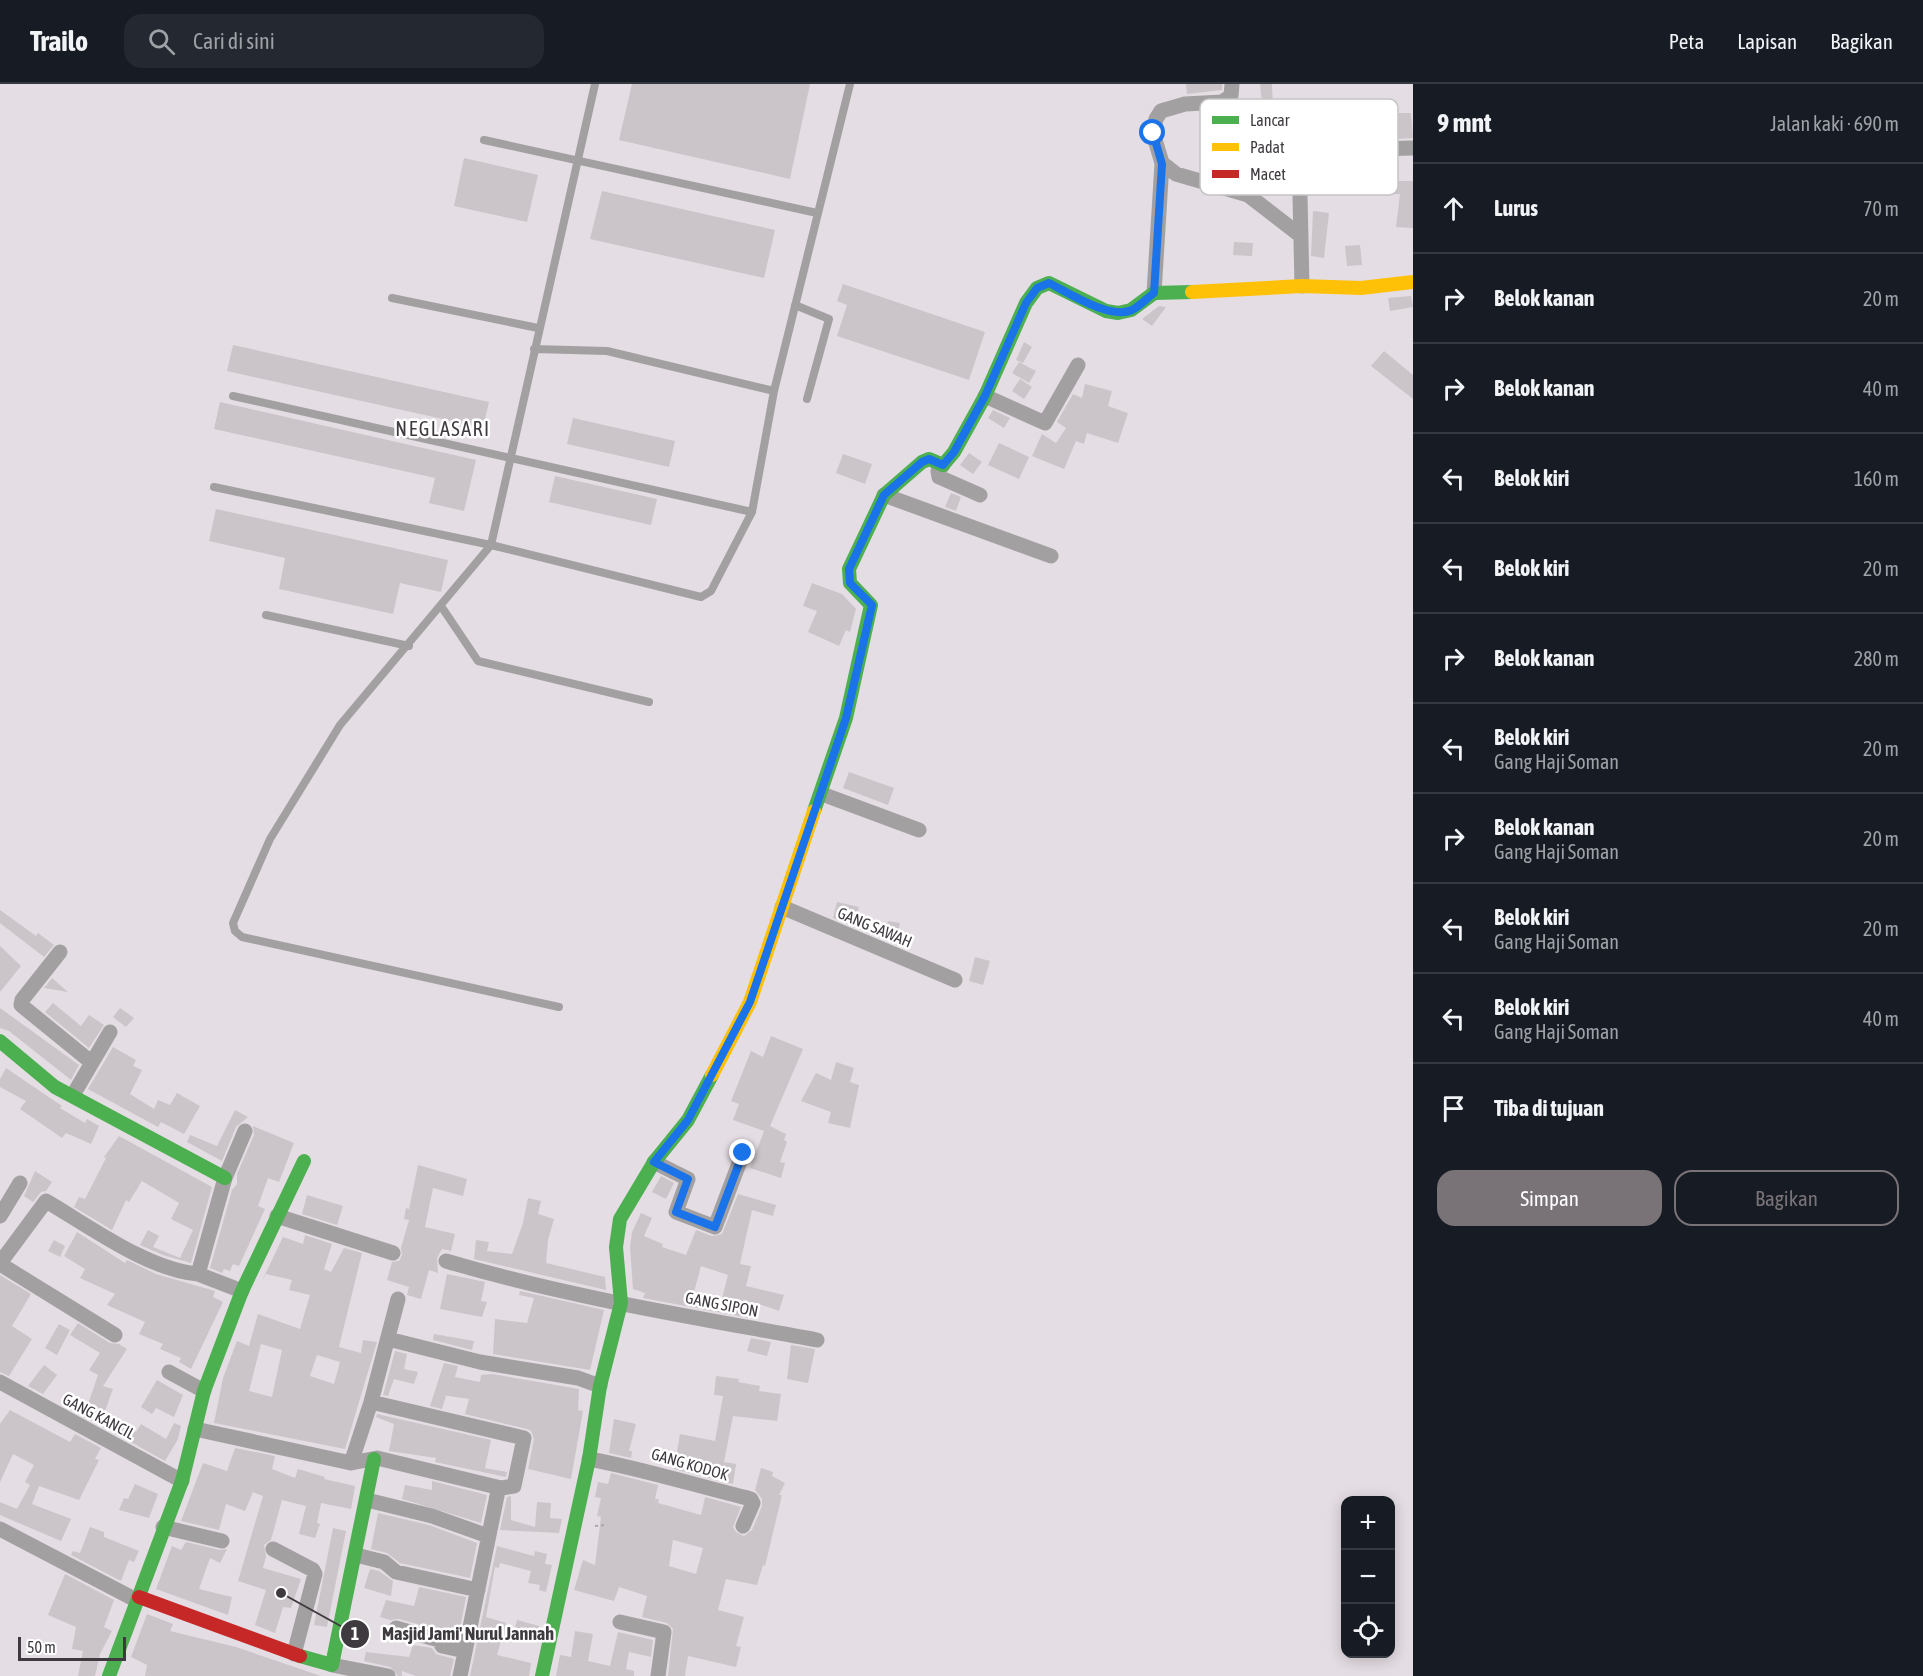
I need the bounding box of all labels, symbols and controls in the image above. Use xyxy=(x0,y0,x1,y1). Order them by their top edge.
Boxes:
search box xyxy=(124,14,544,68)
text: Trailo xyxy=(30,25,88,57)
icon: search xyxy=(145,25,178,58)
text: Cari di sini xyxy=(193,28,275,54)
text: Peta xyxy=(1669,29,1704,53)
text: Lapisan xyxy=(1737,29,1797,53)
text: Bagikan xyxy=(1830,29,1893,53)
legend xyxy=(1200,99,1398,195)
text: 9 mnt xyxy=(1437,108,1492,138)
text: Lancar xyxy=(1250,111,1290,129)
text: Jalan kaki · 690 m xyxy=(1770,112,1899,135)
route start xyxy=(1139,119,1165,145)
text: Padat xyxy=(1250,138,1285,156)
text: Macet xyxy=(1250,165,1286,183)
icon: ahead xyxy=(1437,192,1470,225)
text: Lurus xyxy=(1494,195,1538,221)
text: 70 m xyxy=(1863,197,1899,220)
icon: right xyxy=(1437,282,1470,315)
text: Belok kanan xyxy=(1494,285,1595,311)
text: 20 m xyxy=(1863,287,1899,310)
icon: right xyxy=(1437,372,1470,405)
text: Belok kanan xyxy=(1494,375,1595,401)
text: 40 m xyxy=(1863,377,1899,400)
district label: NEGLASARI xyxy=(395,417,491,440)
icon: left xyxy=(1437,462,1470,495)
text: Belok kiri xyxy=(1494,465,1569,491)
text: 160 m xyxy=(1854,467,1899,490)
icon: left xyxy=(1437,552,1470,585)
text: Belok kiri xyxy=(1494,555,1569,581)
text: 20 m xyxy=(1863,557,1899,580)
icon: right xyxy=(1437,642,1470,675)
text: Belok kanan xyxy=(1494,645,1595,671)
text: 280 m xyxy=(1854,647,1899,670)
text: Belok kiri xyxy=(1494,724,1569,750)
icon: left xyxy=(1437,732,1470,765)
text: 20 m xyxy=(1863,737,1899,760)
text: Gang Haji Soman xyxy=(1494,750,1619,773)
text: Belok kanan xyxy=(1494,814,1595,840)
icon: right xyxy=(1437,822,1470,855)
text: 20 m xyxy=(1863,827,1899,850)
text: Gang Haji Soman xyxy=(1494,840,1619,863)
street label: GANG SAWAH xyxy=(835,903,915,951)
text: Belok kiri xyxy=(1494,904,1569,930)
icon: left xyxy=(1437,912,1470,945)
text: 20 m xyxy=(1863,917,1899,940)
text: Gang Haji Soman xyxy=(1494,930,1619,953)
text: Belok kiri xyxy=(1494,994,1569,1020)
icon: left xyxy=(1437,1002,1470,1035)
text: 40 m xyxy=(1863,1007,1899,1030)
text: Gang Haji Soman xyxy=(1494,1020,1619,1043)
icon: arrive xyxy=(1437,1092,1470,1125)
text: Tiba di tujuan xyxy=(1494,1095,1604,1121)
route end xyxy=(729,1139,755,1165)
button: Simpan xyxy=(1437,1170,1662,1226)
button: Bagikan xyxy=(1674,1170,1899,1226)
street label: GANG SIPON xyxy=(684,1288,760,1320)
street label: GANG KANCIL xyxy=(60,1390,139,1443)
street label: GANG KODOK xyxy=(649,1444,731,1484)
map controls xyxy=(1341,1496,1395,1658)
button: + xyxy=(1341,1496,1395,1550)
button: − xyxy=(1341,1550,1395,1604)
button: locate xyxy=(1341,1604,1395,1658)
callout: Masjid Jami' Nurul Jannah xyxy=(340,1616,566,1652)
text: 1 xyxy=(351,1623,359,1644)
text: Masjid Jami' Nurul Jannah xyxy=(382,1623,554,1644)
scale bar xyxy=(18,1634,126,1662)
text: 50 m xyxy=(27,1638,56,1656)

